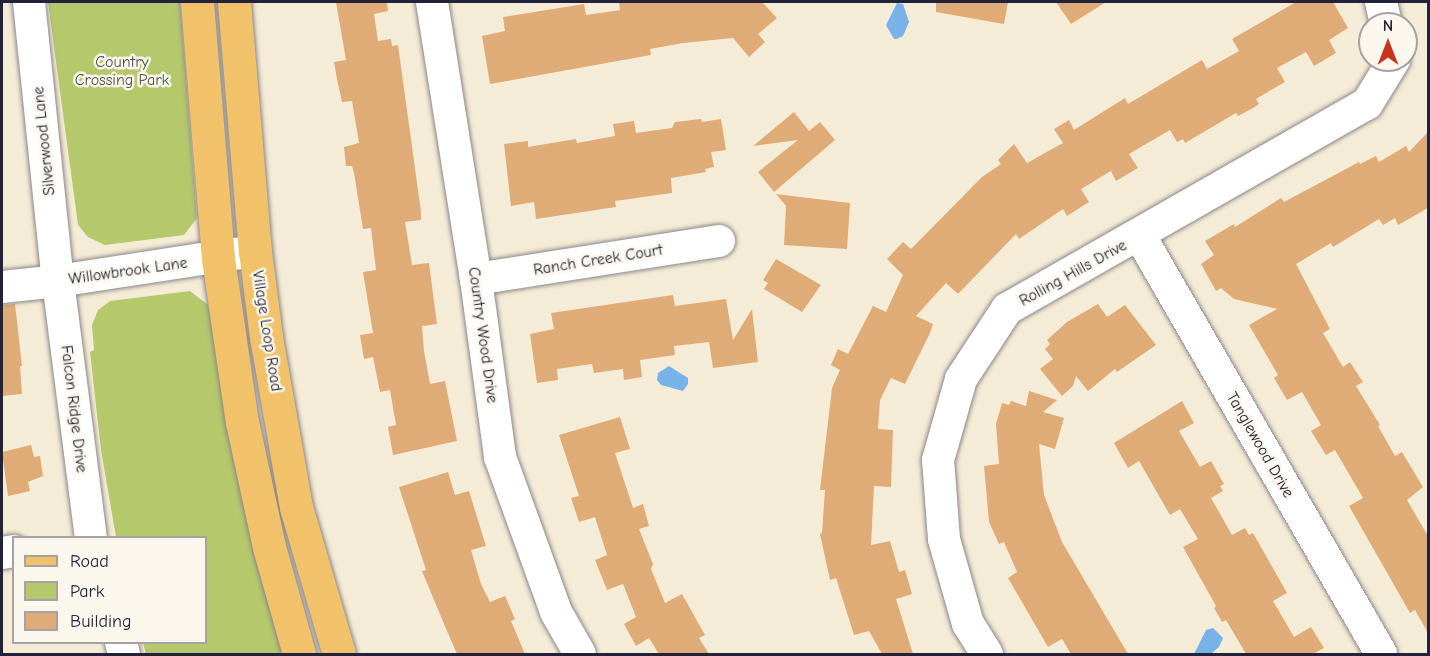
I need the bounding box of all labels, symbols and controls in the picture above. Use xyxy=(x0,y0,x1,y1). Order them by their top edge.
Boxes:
north arrow xyxy=(1358,12,1418,72)
text: N xyxy=(1383,17,1393,35)
park label: Country Crossing Park xyxy=(75,52,169,90)
street label: Silverwood Lane xyxy=(29,86,59,196)
street label: Rolling Hills Drive xyxy=(1016,236,1130,310)
street label: Ranch Creek Court xyxy=(532,240,664,280)
street label: Willowbrook Lane xyxy=(67,253,189,289)
street label: Country Wood Drive xyxy=(464,266,502,404)
street label: Village Loop Road xyxy=(248,269,286,393)
street label: Falcon Ridge Drive xyxy=(57,344,91,474)
street label: Tanglewood Drive xyxy=(1222,389,1298,501)
legend xyxy=(12,536,207,644)
text: Road xyxy=(70,551,109,572)
text: Park xyxy=(70,581,104,602)
text: Building xyxy=(70,611,132,632)

